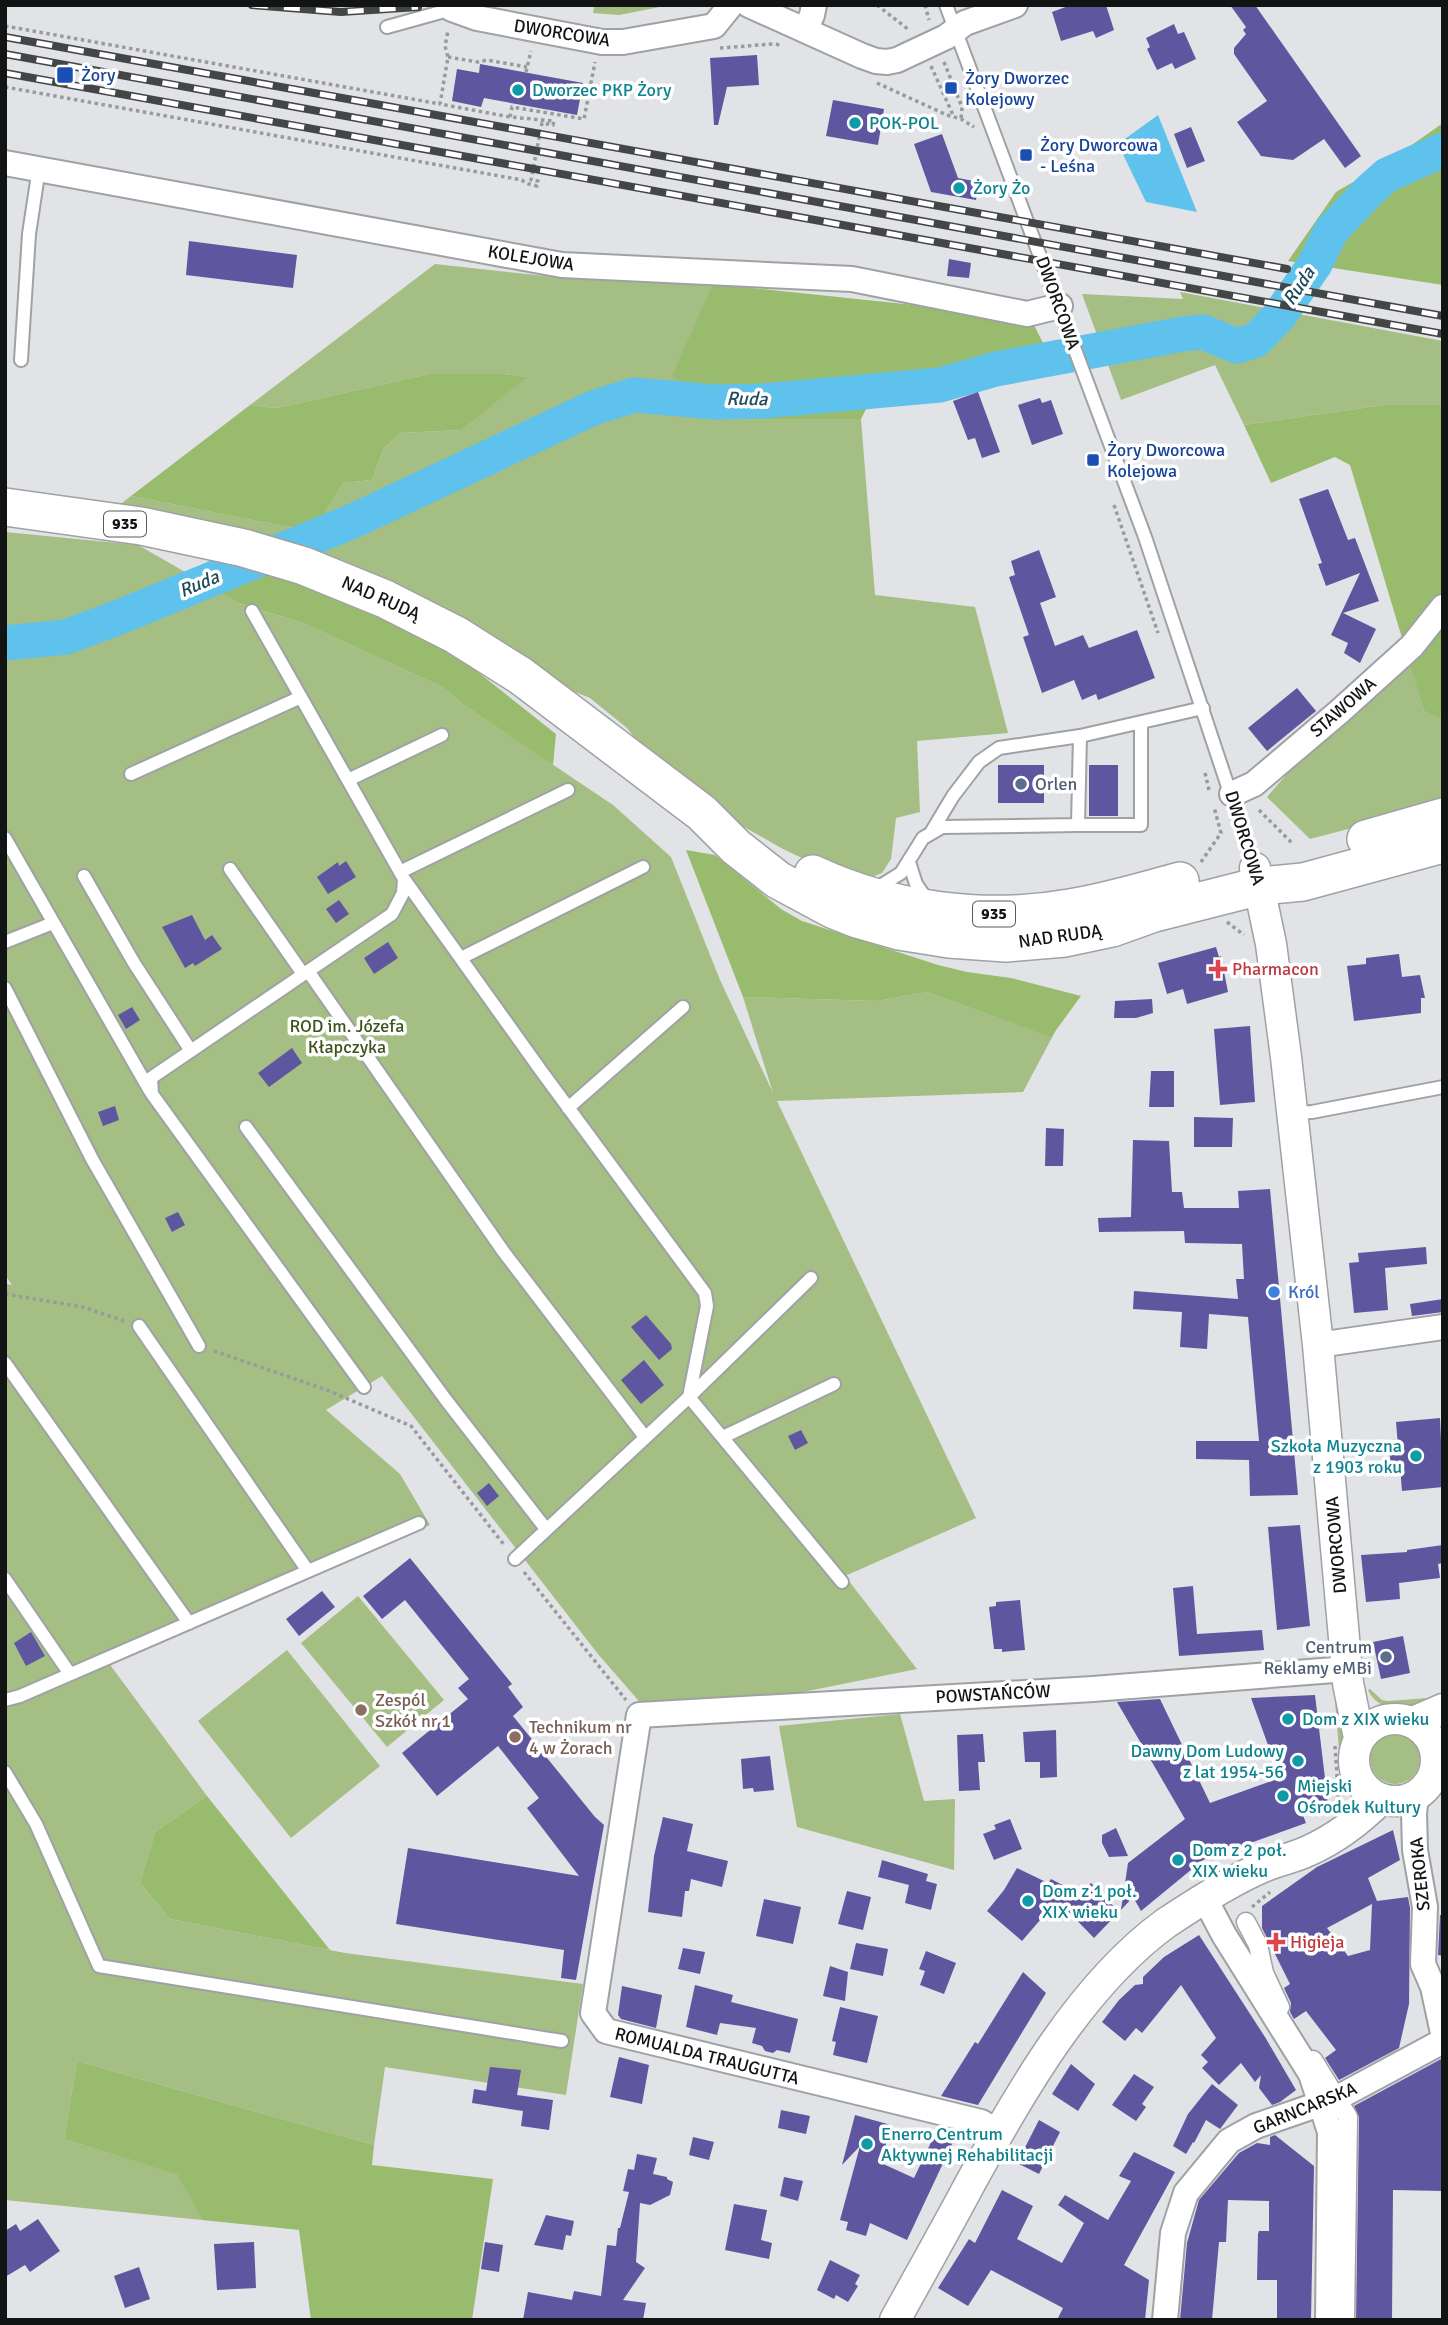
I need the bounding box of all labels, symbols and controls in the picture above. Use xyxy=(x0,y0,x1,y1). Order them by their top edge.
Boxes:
street label: DWORCOWA xyxy=(512,15,612,51)
place label: Żory xyxy=(81,64,116,86)
marker: Żory xyxy=(55,65,75,85)
place label: Żory Dworzec Kolejowy xyxy=(965,67,1069,110)
place label: Dworzec PKP Żory xyxy=(532,79,672,101)
marker: Żory Dworzec Kolejowy xyxy=(943,80,959,96)
marker: Dworzec PKP Żory xyxy=(510,82,526,98)
place label: POK-POL xyxy=(869,112,939,134)
marker: POK-POL xyxy=(847,115,863,131)
place label: Żory Dworcowa - Leśna xyxy=(1040,134,1158,177)
marker: Żory Dworcowa - Leśna xyxy=(1018,147,1034,163)
place label: Żory Żo xyxy=(973,177,1030,199)
marker: Żory Żo xyxy=(951,180,967,196)
street label: KOLEJOWA xyxy=(486,240,576,276)
street label: DWORCOWA xyxy=(1031,253,1085,353)
water label: Ruda xyxy=(1278,261,1321,310)
water label: Ruda xyxy=(726,387,769,411)
place label: Żory Dworcowa Kolejowa xyxy=(1107,439,1225,482)
marker: Żory Dworcowa Kolejowa xyxy=(1085,452,1101,468)
road number: 935 xyxy=(104,512,146,537)
water label: Ruda xyxy=(175,564,224,603)
street label: NAD RUDĄ xyxy=(338,571,425,626)
street label: STAWOWA xyxy=(1305,672,1381,742)
place label: Orlen xyxy=(1035,773,1077,795)
marker: Orlen xyxy=(1013,776,1029,792)
street label: DWORCOWA xyxy=(1220,788,1270,888)
road number: 935 xyxy=(973,902,1015,926)
street label: NAD RUDĄ xyxy=(1017,919,1104,953)
place label: Pharmacon xyxy=(1232,958,1319,980)
marker: Pharmacon xyxy=(1210,961,1226,977)
park label: ROD im. Józefa Kłapczyka xyxy=(289,1015,405,1058)
place label: Król xyxy=(1288,1281,1320,1303)
marker: Król xyxy=(1266,1284,1282,1300)
place label: Szkoła Muzyczna z 1903 roku xyxy=(1271,1435,1402,1478)
marker: Szkoła Muzyczna z 1903 roku xyxy=(1408,1448,1424,1464)
street label: DWORCOWA xyxy=(1321,1495,1351,1595)
place label: Centrum Reklamy eMBi xyxy=(1263,1636,1372,1679)
marker: Centrum Reklamy eMBi xyxy=(1378,1649,1394,1665)
street label: POWSTAŃCÓW xyxy=(935,1680,1051,1708)
place label: Zespól Szkół nr 1 xyxy=(375,1689,451,1732)
marker: Zespól Szkół nr 1 xyxy=(353,1702,369,1718)
place label: Dom z XIX wieku xyxy=(1302,1708,1429,1730)
marker: Dom z XIX wieku xyxy=(1280,1711,1296,1727)
place label: Technikum nr 4 w Żorach xyxy=(529,1716,632,1759)
marker: Technikum nr 4 w Żorach xyxy=(507,1729,523,1745)
place label: Dawny Dom Ludowy z lat 1954-56 xyxy=(1130,1740,1285,1783)
marker: Dawny Dom Ludowy z lat 1954-56 xyxy=(1290,1753,1306,1769)
place label: Miejski Ośrodek Kultury xyxy=(1297,1775,1421,1818)
marker: Miejski Ośrodek Kultury xyxy=(1275,1788,1291,1804)
street label: SZEROKA xyxy=(1405,1836,1435,1912)
place label: Dom z 2 poł. XIX wieku xyxy=(1192,1839,1287,1882)
marker: Dom z 2 poł. XIX wieku xyxy=(1170,1852,1186,1868)
place label: Dom z 1 poł. XIX wieku xyxy=(1042,1880,1137,1923)
marker: Dom z 1 poł. XIX wieku xyxy=(1020,1893,1036,1909)
place label: Higieja xyxy=(1290,1931,1344,1953)
marker: Higieja xyxy=(1268,1934,1284,1950)
street label: ROMUALDA TRAUGUTTA xyxy=(613,2022,801,2090)
street label: GARNCARSKA xyxy=(1250,2077,1360,2139)
place label: Enerro Centrum Aktywnej Rehabilitacji xyxy=(881,2123,1053,2166)
marker: Enerro Centrum Aktywnej Rehabilitacji xyxy=(859,2136,875,2152)

